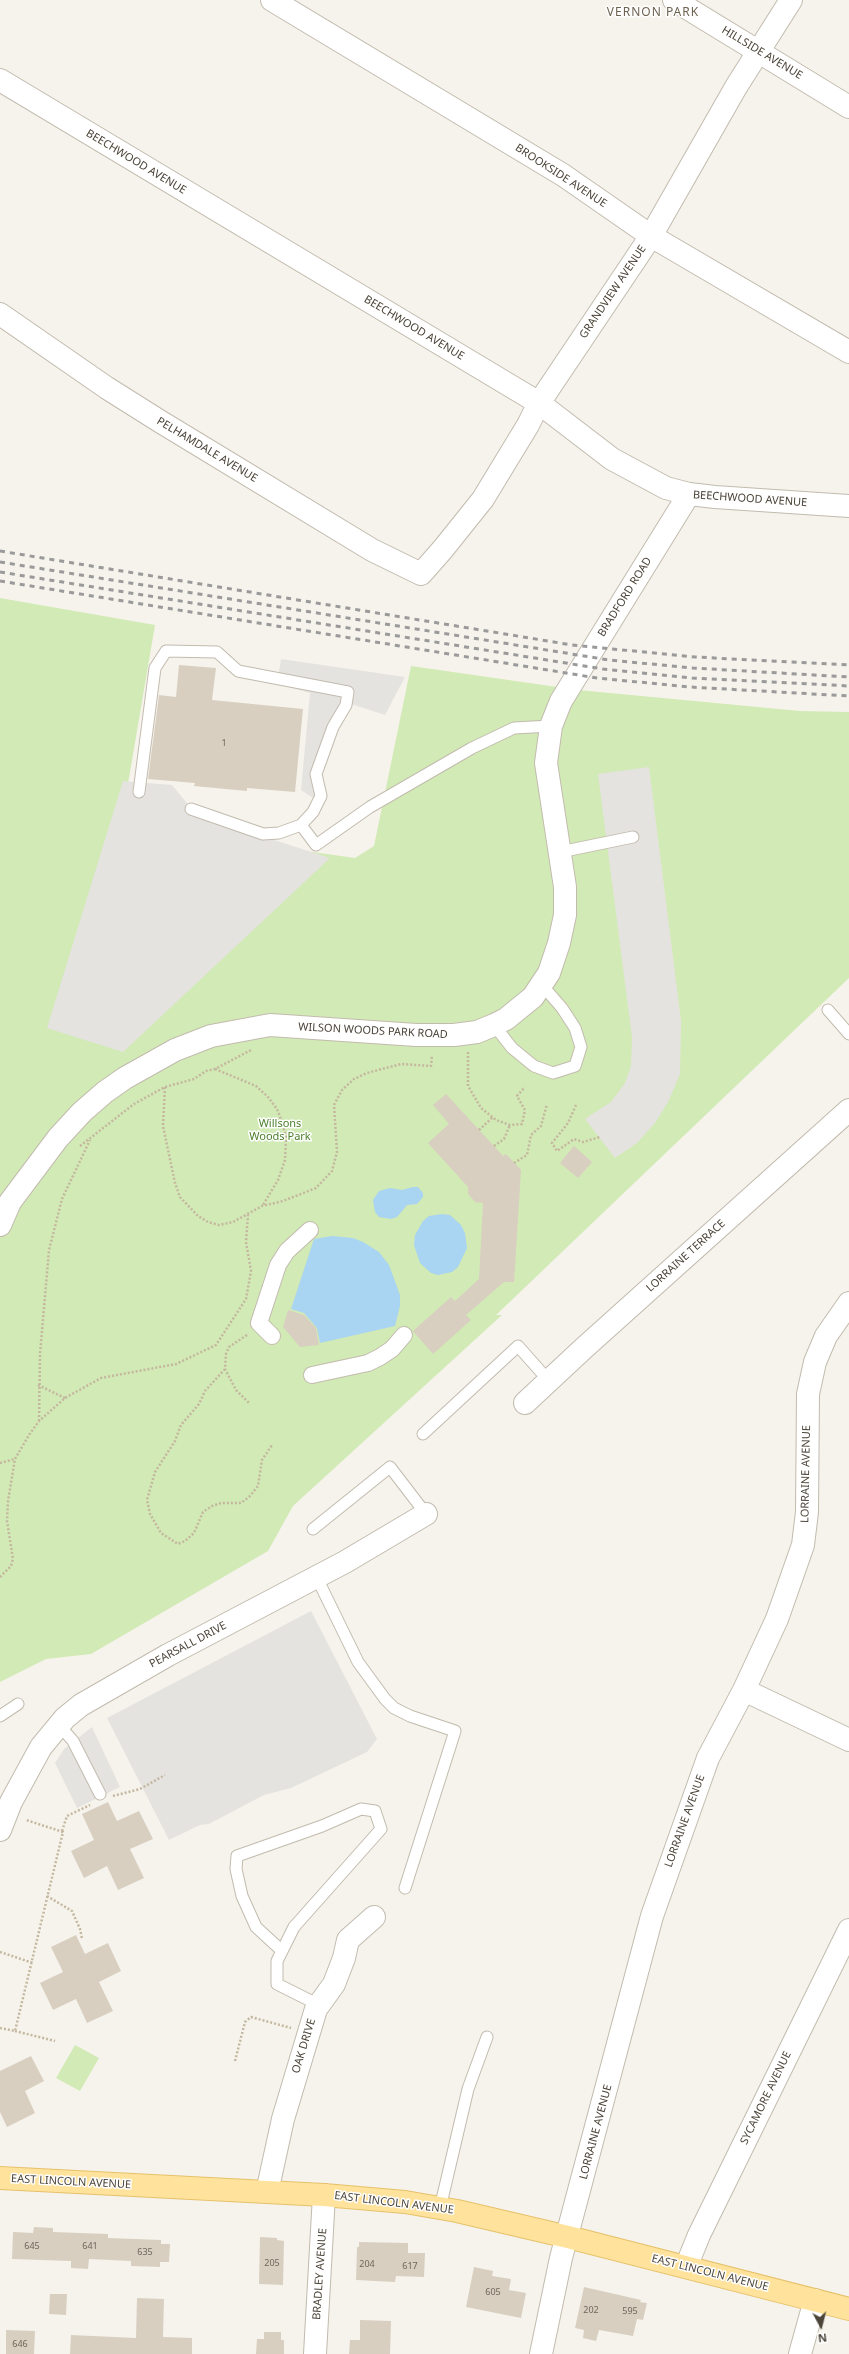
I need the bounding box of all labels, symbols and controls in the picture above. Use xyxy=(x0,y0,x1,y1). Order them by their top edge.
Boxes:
district label: VERNON PARK xyxy=(607,6,699,20)
street label: HILLSIDE AVENUE xyxy=(719,24,805,82)
street label: BEECHWOOD AVENUE xyxy=(84,127,188,197)
street label: BROOKSIDE AVENUE xyxy=(513,141,609,211)
street label: GRANDVIEW AVENUE xyxy=(577,243,649,341)
street label: BEECHWOOD AVENUE xyxy=(362,293,466,363)
street label: PELHAMDALE AVENUE xyxy=(154,415,260,485)
street label: BEECHWOOD AVENUE xyxy=(692,488,808,510)
street label: BRADFORD ROAD xyxy=(595,555,655,639)
house number: 1 xyxy=(221,738,227,748)
street label: WILSON WOODS PARK ROAD xyxy=(298,1020,448,1042)
park label: Willsons Woods Park xyxy=(249,1117,311,1143)
street label: LORRAINE TERRACE xyxy=(644,1217,728,1295)
street label: LORRAINE AVENUE xyxy=(799,1425,813,1523)
street label: PEARSALL DRIVE xyxy=(147,1619,229,1671)
street label: LORRAINE AVENUE xyxy=(662,1773,708,1869)
street label: OAK DRIVE xyxy=(289,2017,319,2075)
street label: SYCAMORE AVENUE xyxy=(738,2049,794,2147)
street label: LORRAINE AVENUE xyxy=(577,2083,615,2181)
street label: EAST LINCOLN AVENUE xyxy=(11,2172,131,2192)
street label: EAST LINCOLN AVENUE xyxy=(334,2189,454,2217)
street label: BRADLEY AVENUE xyxy=(310,2228,330,2320)
house number: 645 xyxy=(24,2241,40,2251)
house number: 641 xyxy=(82,2241,98,2251)
house number: 635 xyxy=(137,2247,153,2257)
street label: EAST LINCOLN AVENUE xyxy=(650,2252,770,2294)
house number: 205 xyxy=(264,2258,280,2268)
house number: 204 xyxy=(359,2259,375,2269)
house number: 617 xyxy=(402,2261,418,2271)
house number: 605 xyxy=(485,2287,501,2297)
house number: 202 xyxy=(583,2305,599,2315)
house number: 595 xyxy=(622,2306,638,2316)
north arrow xyxy=(801,2306,841,2346)
text: N xyxy=(817,2330,828,2346)
house number: 646 xyxy=(12,2339,28,2349)

